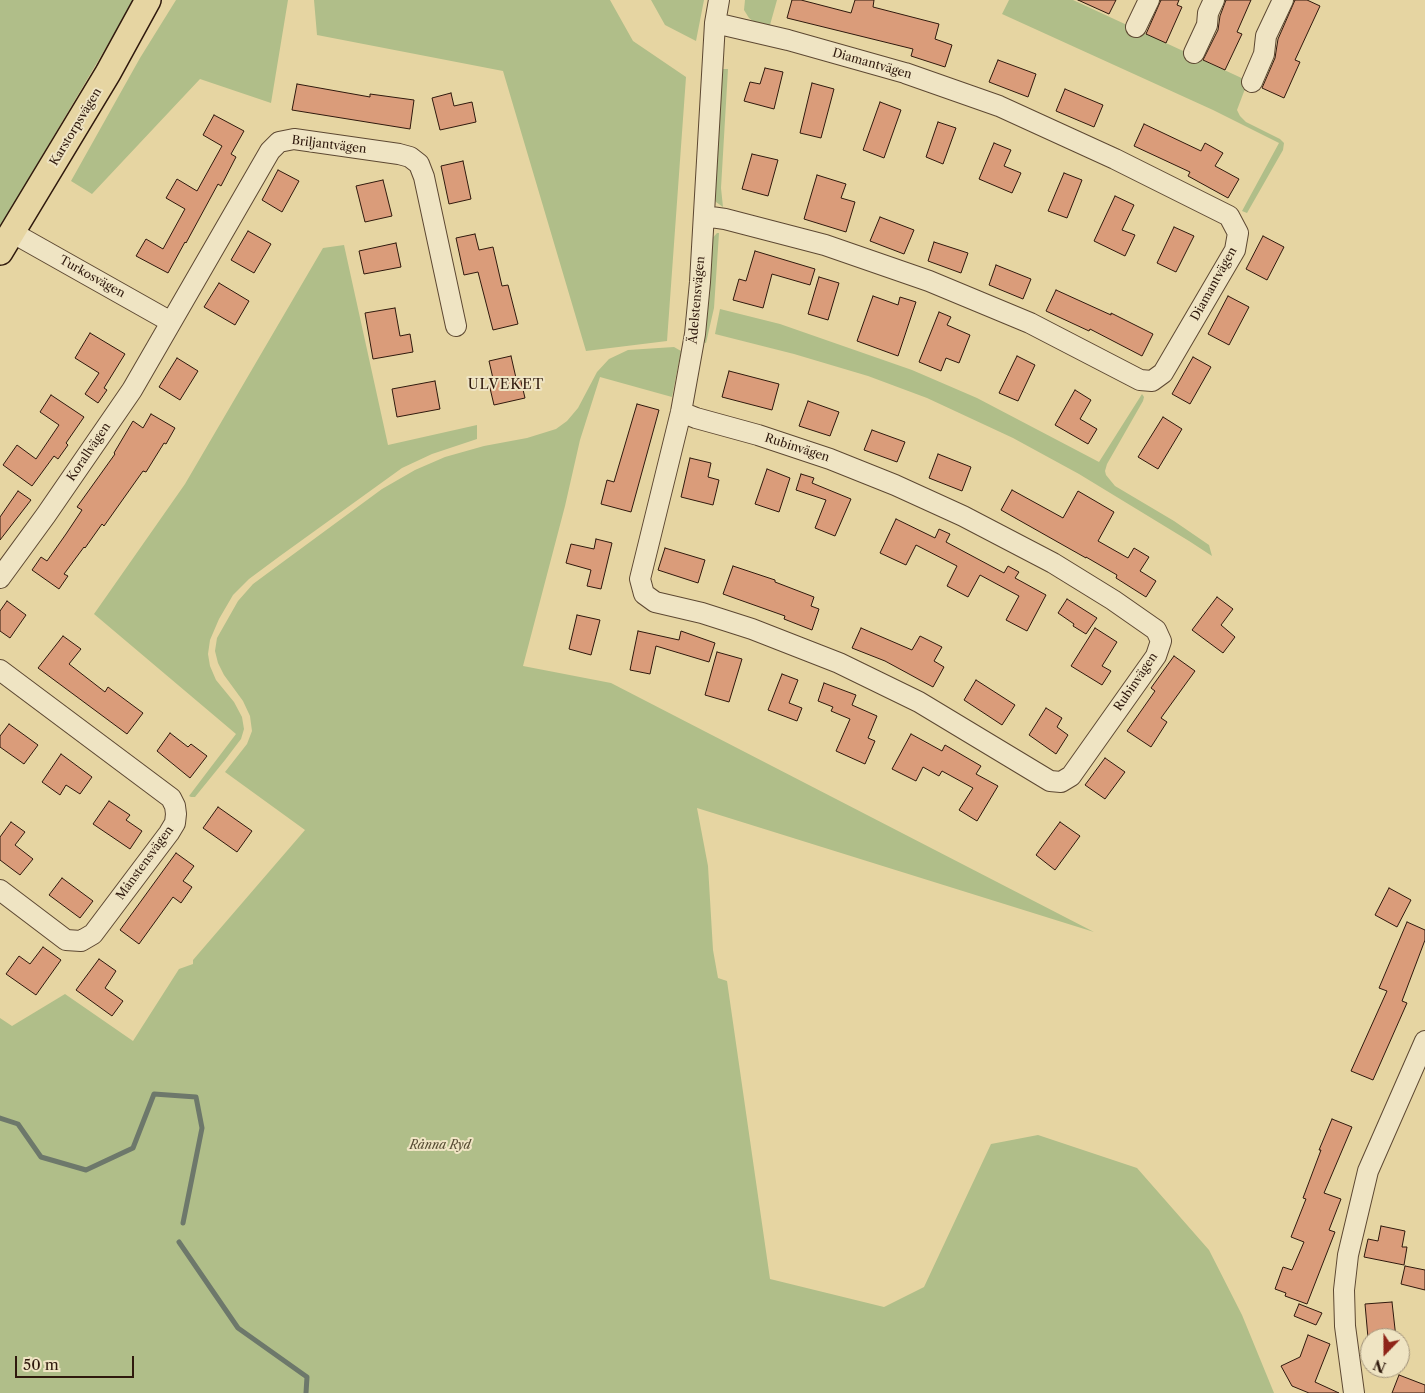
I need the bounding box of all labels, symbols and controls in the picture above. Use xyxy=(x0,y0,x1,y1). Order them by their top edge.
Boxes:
street label: Diamantvägen xyxy=(831,46,913,82)
street label: Karstorpsvägen xyxy=(47,86,105,168)
street label: Briljantvägen xyxy=(291,133,367,157)
street label: Diamantvägen xyxy=(1188,245,1240,323)
street label: Turkosvägen xyxy=(57,253,127,301)
street label: Ädelstensvägen xyxy=(686,256,708,344)
district label: ULVEKET xyxy=(467,377,545,393)
street label: Korallvägen xyxy=(64,420,114,484)
street label: Rubinvägen xyxy=(763,431,831,465)
street label: Rubinvägen xyxy=(1111,650,1161,714)
street label: Månstensvägen xyxy=(113,823,177,903)
park label: Rånna Ryd xyxy=(409,1139,471,1153)
north arrow xyxy=(1360,1328,1410,1378)
scale bar xyxy=(18,1346,136,1378)
text: 50 m xyxy=(23,1355,59,1374)
text: N xyxy=(1371,1355,1389,1377)

